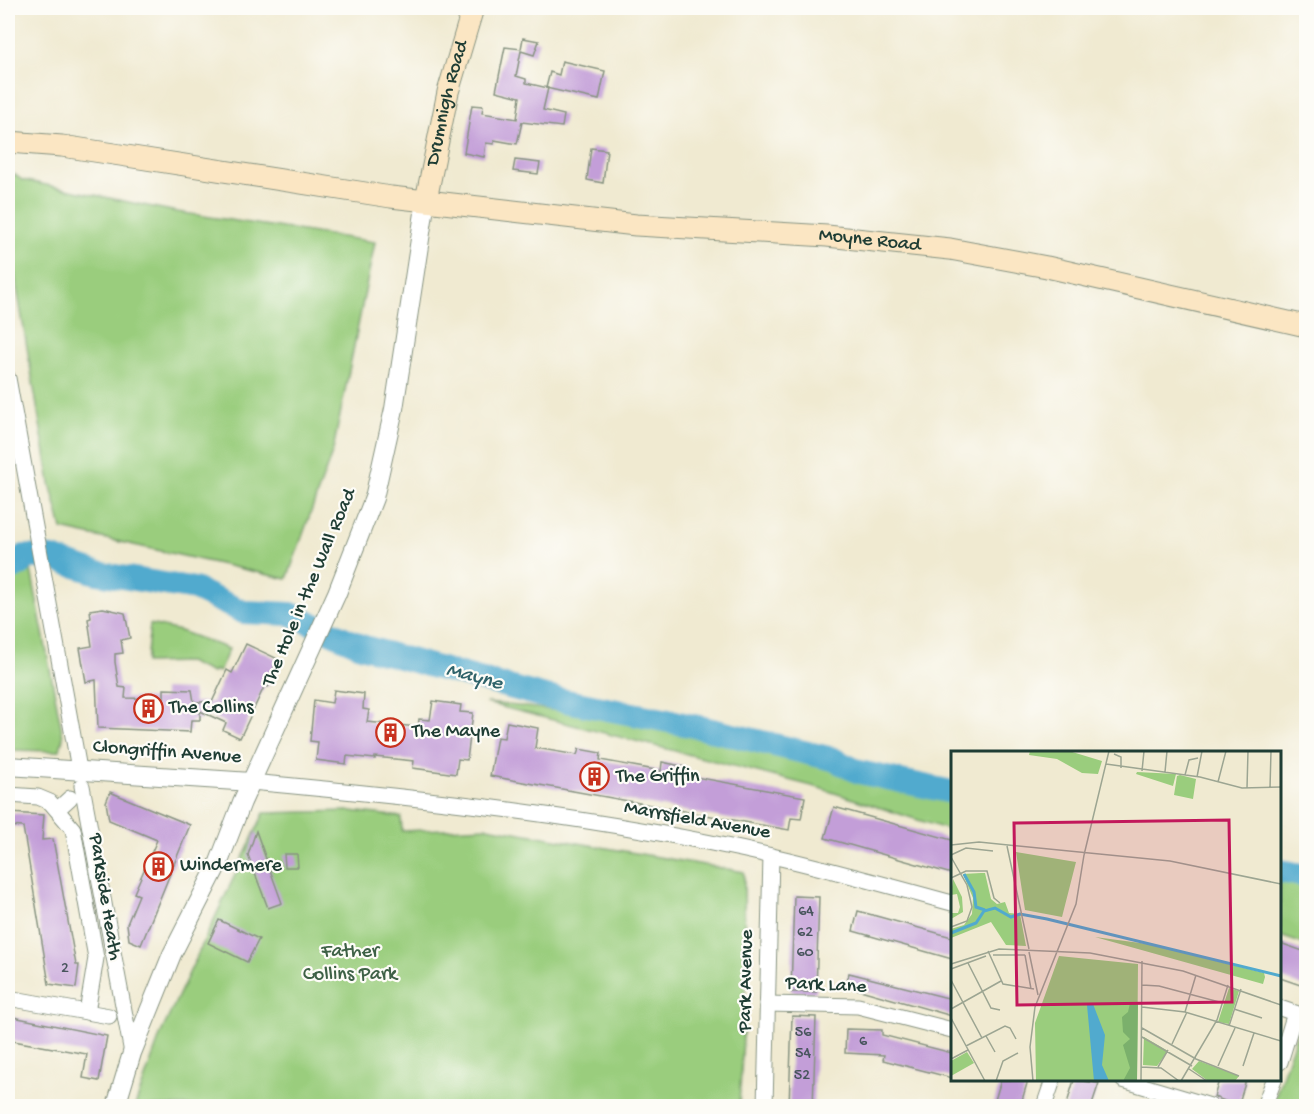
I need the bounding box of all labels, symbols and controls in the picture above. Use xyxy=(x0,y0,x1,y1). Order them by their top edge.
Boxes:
street label: Drumnigh Road xyxy=(421,36,475,170)
street label: Moyne Road xyxy=(818,224,924,258)
street label: The Hole in the Wall Road xyxy=(257,484,363,691)
water label: Mayne xyxy=(443,658,506,698)
building icon: The Collins xyxy=(132,692,164,724)
place label: The Collins xyxy=(168,697,254,720)
building icon: The Mayne xyxy=(375,716,407,748)
place label: The Mayne xyxy=(411,721,501,744)
street label: Clongriffin Avenue xyxy=(92,736,243,770)
inset map xyxy=(951,751,1281,1081)
building icon: The Griffin xyxy=(579,761,611,793)
place label: The Griffin xyxy=(615,766,700,789)
street label: Marrsfield Avenue xyxy=(622,797,773,845)
street label: Parkside Heath xyxy=(82,831,125,962)
building icon: Windermere xyxy=(143,850,175,882)
place label: Windermere xyxy=(180,855,283,878)
house number: 64 xyxy=(798,903,814,922)
house number: 62 xyxy=(797,924,813,943)
street label: Park Avenue xyxy=(735,929,759,1034)
park label: Father Collins Park xyxy=(303,941,399,987)
house number: 60 xyxy=(796,944,814,963)
house number: 2 xyxy=(61,960,69,979)
street label: Park Lane xyxy=(784,972,868,1000)
house number: 56 xyxy=(795,1024,812,1043)
house number: 6 xyxy=(859,1033,868,1052)
house number: 54 xyxy=(795,1045,811,1064)
house number: 52 xyxy=(794,1067,810,1086)

